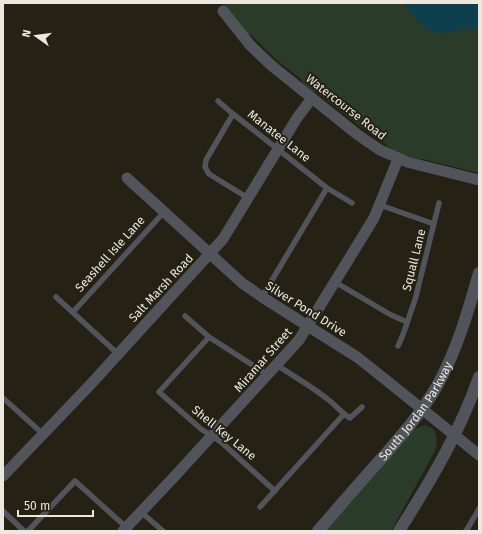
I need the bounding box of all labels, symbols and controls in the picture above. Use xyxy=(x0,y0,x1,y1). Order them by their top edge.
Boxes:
north arrow xyxy=(16,16,56,56)
text: N xyxy=(20,29,34,39)
street label: Watercourse Road xyxy=(303,71,389,143)
street label: Manatee Lane xyxy=(245,107,313,165)
street label: Seashell Isle Lane xyxy=(72,213,148,295)
street label: Squall Lane xyxy=(400,228,428,292)
street label: Salt Marsh Road xyxy=(126,251,196,325)
street label: Silver Pond Drive xyxy=(263,279,349,339)
street label: Miramar Street xyxy=(231,324,295,395)
street label: South Jordan Parkway xyxy=(376,359,455,464)
street label: Shell Key Lane xyxy=(189,403,259,463)
scale bar xyxy=(18,492,93,518)
text: 50 m xyxy=(24,499,50,513)

